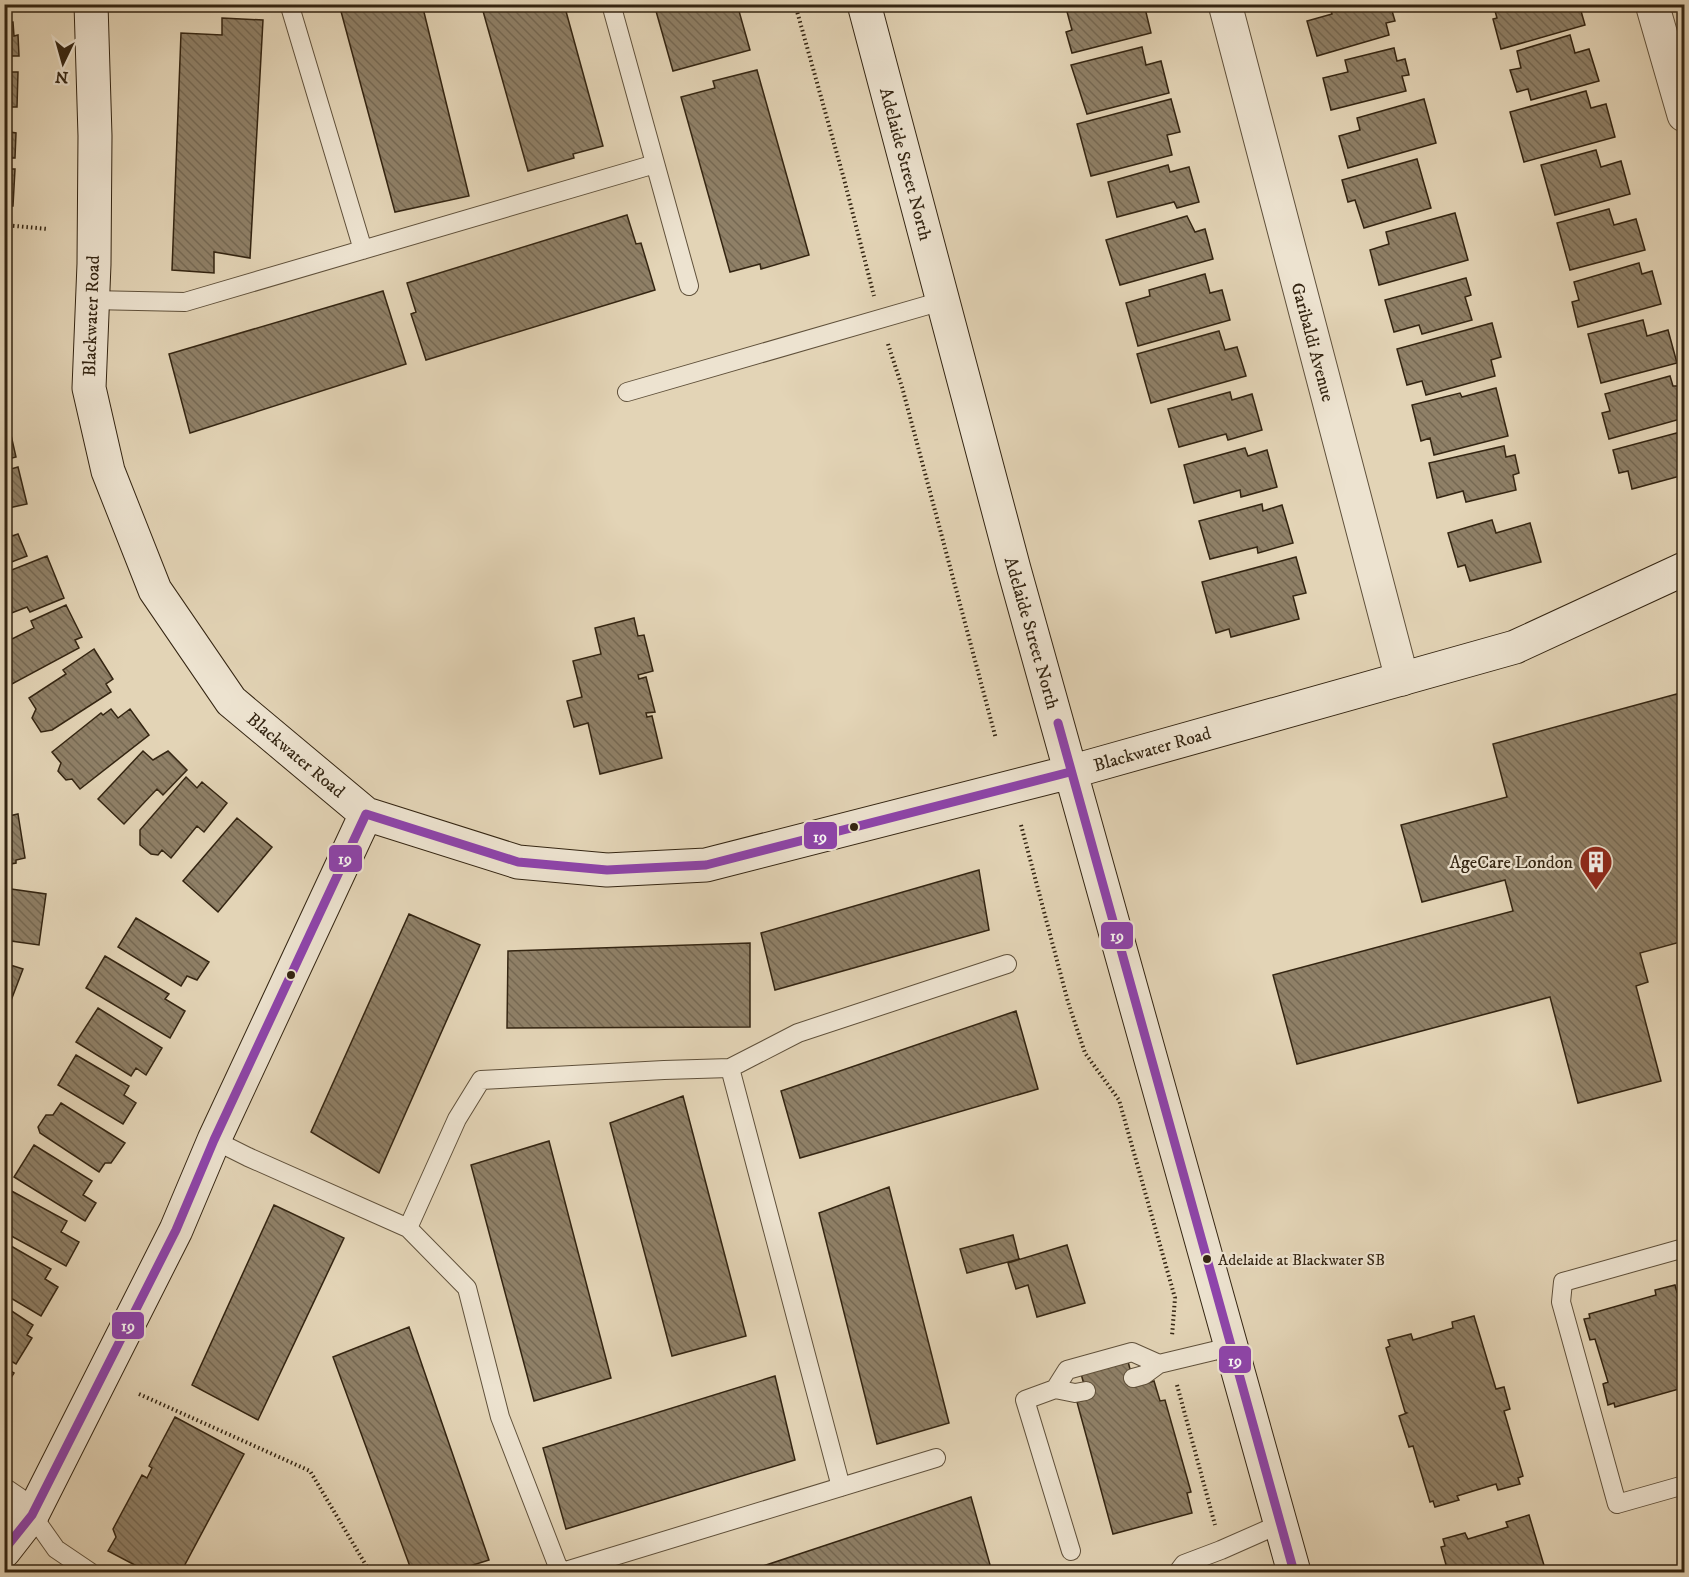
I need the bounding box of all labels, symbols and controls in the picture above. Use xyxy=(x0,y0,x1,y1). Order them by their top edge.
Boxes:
north arrow xyxy=(33,33,93,93)
text: N xyxy=(54,66,69,87)
street label: Adelaide Street North xyxy=(874,85,936,244)
street label: Blackwater Road xyxy=(79,255,105,377)
street label: Garibaldi Avenue xyxy=(1286,280,1339,404)
street label: Adelaide Street North xyxy=(999,555,1063,712)
street label: Blackwater Road xyxy=(242,708,349,803)
street label: Blackwater Road xyxy=(1091,723,1214,777)
line badge: 19 xyxy=(803,821,838,850)
unlabelled marker xyxy=(848,821,860,833)
text: 19 xyxy=(813,827,827,847)
line badge: 19 xyxy=(328,844,363,873)
building icon: AgeCare London xyxy=(1578,844,1614,891)
text: 19 xyxy=(338,849,352,869)
place label: AgeCare London xyxy=(1449,852,1574,874)
line badge: 19 xyxy=(1100,921,1134,950)
text: 19 xyxy=(1110,926,1124,946)
unlabelled marker xyxy=(285,969,297,981)
place label: Adelaide at Blackwater SB xyxy=(1218,1250,1385,1270)
marker: Adelaide at Blackwater SB xyxy=(1201,1253,1213,1265)
line badge: 19 xyxy=(111,1311,145,1340)
text: 19 xyxy=(121,1316,135,1336)
line badge: 19 xyxy=(1218,1345,1252,1374)
text: 19 xyxy=(1228,1351,1242,1371)

